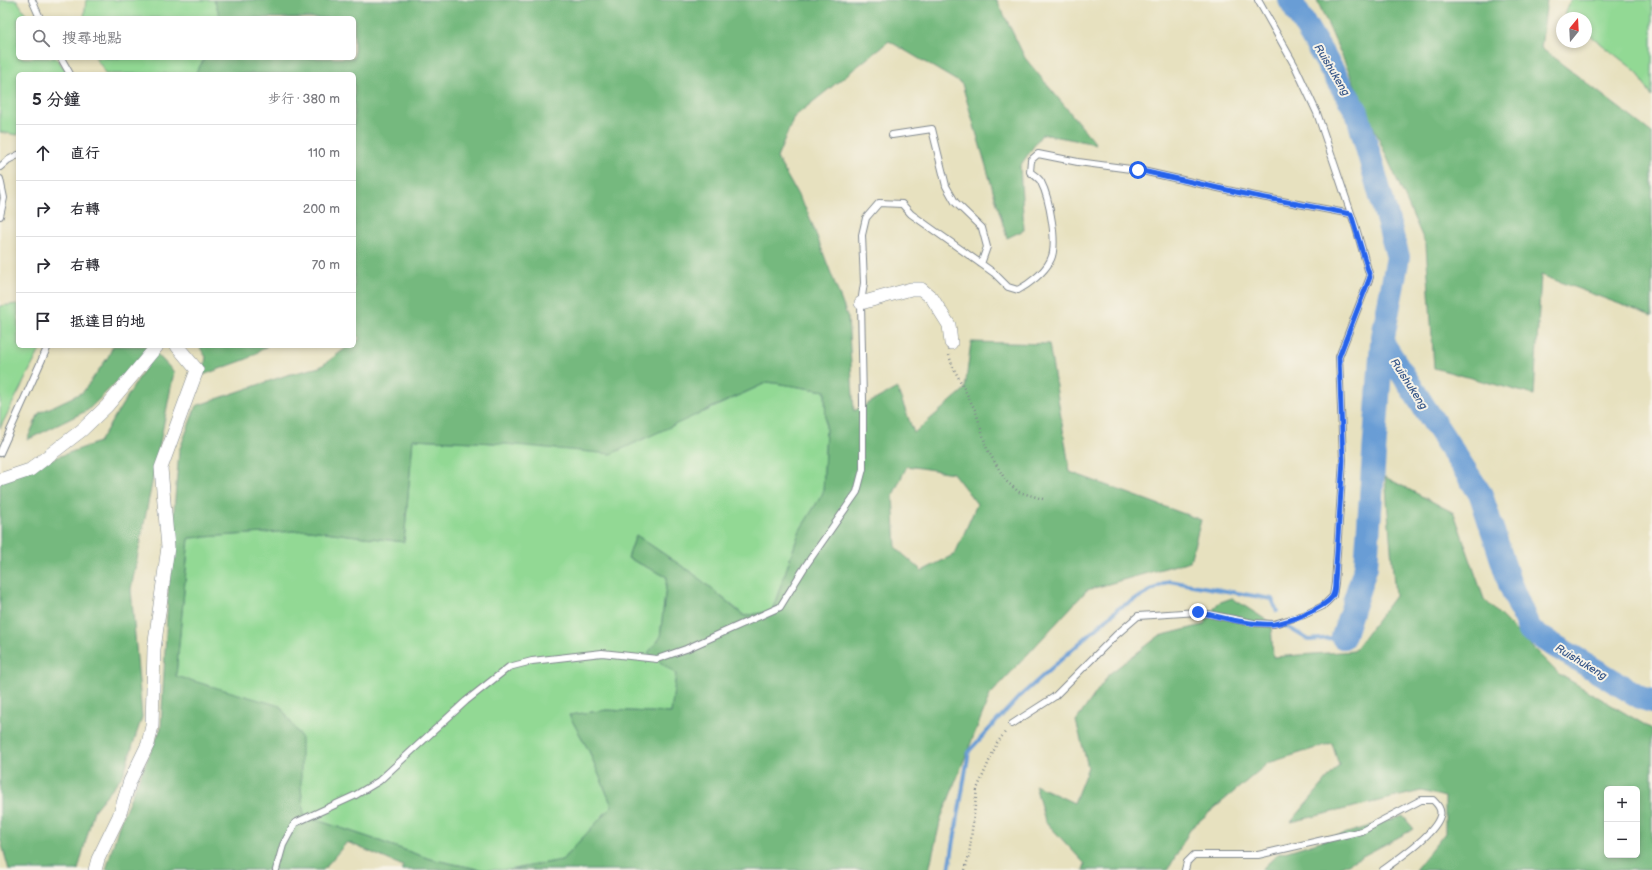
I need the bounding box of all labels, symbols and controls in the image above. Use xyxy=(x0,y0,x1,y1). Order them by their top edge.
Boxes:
north arrow xyxy=(1556,12,1592,48)
search box xyxy=(16,16,356,60)
icon: search xyxy=(30,27,52,49)
text: 搜尋地點 xyxy=(62,29,122,48)
water label: Ruishukeng xyxy=(1312,42,1352,98)
text: 5 分鐘 xyxy=(32,90,80,110)
text: 步行 · 380 m xyxy=(268,91,340,107)
icon: ahead xyxy=(32,142,54,164)
text: 直行 xyxy=(70,144,100,163)
text: 110 m xyxy=(308,145,340,161)
route start xyxy=(1129,161,1147,179)
icon: right xyxy=(32,198,54,220)
text: 右轉 xyxy=(70,200,100,219)
text: 200 m xyxy=(303,201,340,217)
icon: right xyxy=(32,254,54,276)
text: 右轉 xyxy=(70,256,100,275)
text: 70 m xyxy=(312,257,340,273)
icon: arrive xyxy=(32,310,54,332)
text: 抵達目的地 xyxy=(70,312,145,331)
water label: Ruishukeng xyxy=(1388,356,1430,412)
route end xyxy=(1189,603,1207,621)
water label: Ruishukeng xyxy=(1553,642,1609,682)
map controls xyxy=(1604,786,1640,858)
button: + xyxy=(1604,786,1640,822)
button: − xyxy=(1604,822,1640,858)

